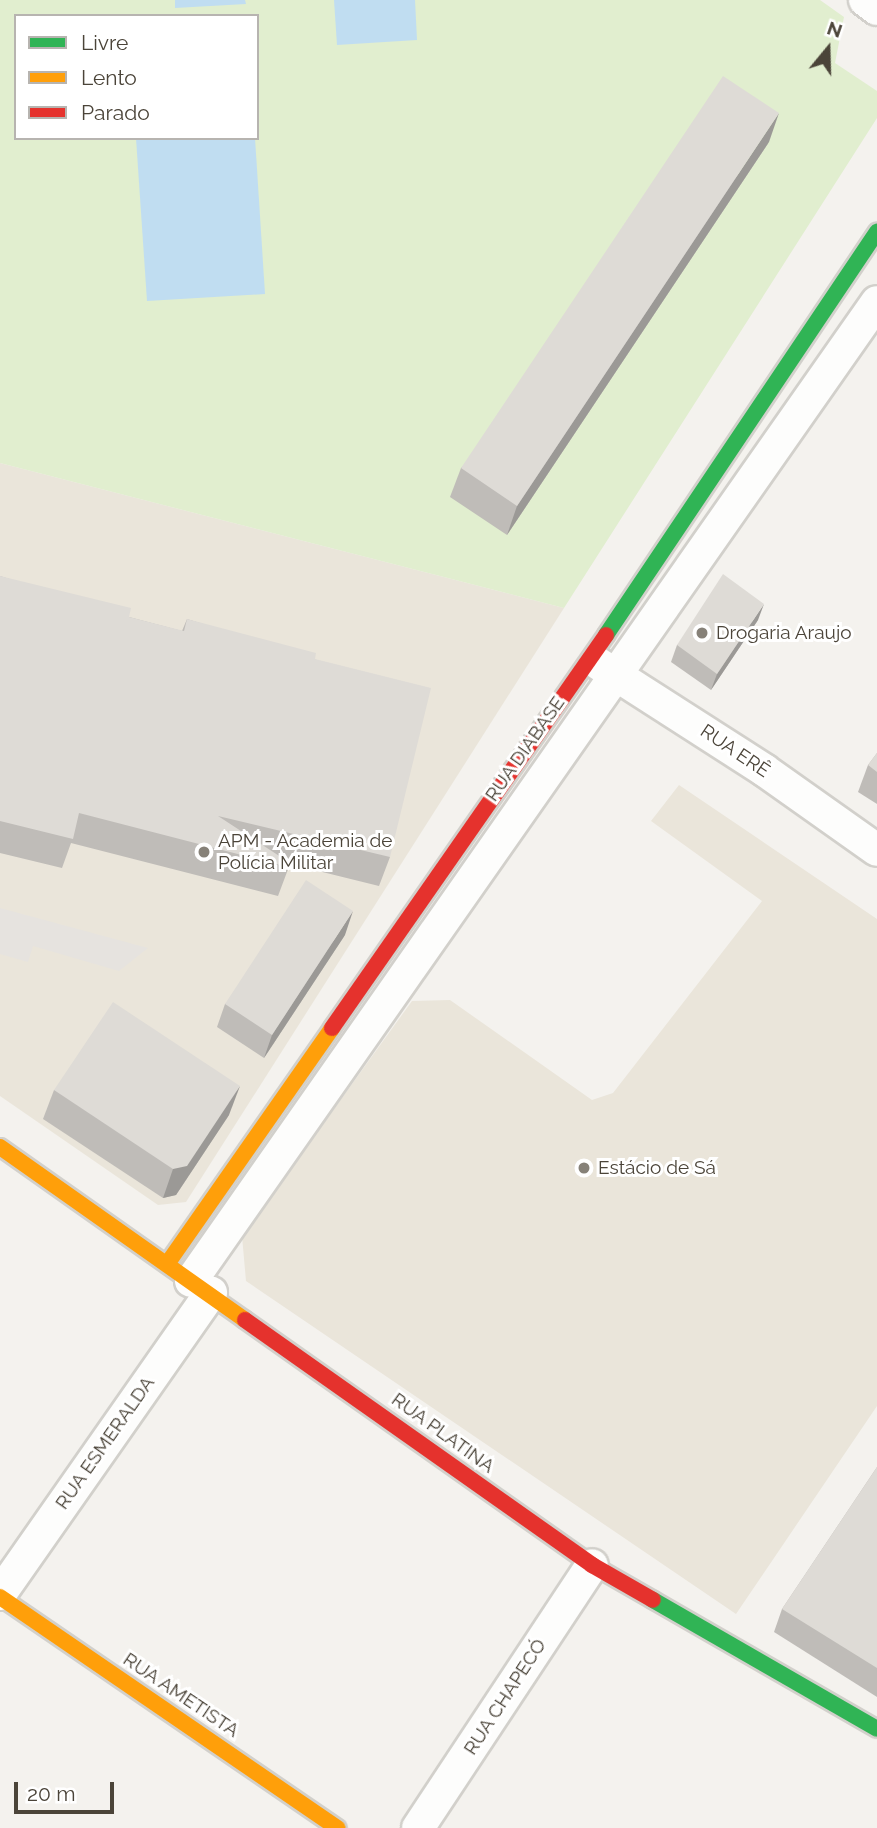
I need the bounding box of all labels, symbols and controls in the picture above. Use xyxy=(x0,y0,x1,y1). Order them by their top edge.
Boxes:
legend xyxy=(14,14,259,140)
north arrow xyxy=(793,14,863,84)
text: N xyxy=(824,16,845,42)
text: Livre xyxy=(81,30,128,55)
text: Lento xyxy=(81,65,137,90)
text: Parado xyxy=(81,100,150,125)
place label: Drogaria Araujo xyxy=(716,622,852,644)
marker: Drogaria Araujo xyxy=(694,625,710,641)
street label: RUA DIABASE xyxy=(480,692,570,806)
street label: RUA ERÊ xyxy=(696,719,774,783)
place label: APM - Academia de Polícia Militar xyxy=(218,830,393,874)
marker: APM - Academia de Polícia Militar xyxy=(196,844,212,860)
place label: Estácio de Sá xyxy=(598,1157,716,1179)
marker: Estácio de Sá xyxy=(576,1160,592,1176)
street label: RUA ESMERALDA xyxy=(51,1372,159,1514)
street label: RUA PLATINA xyxy=(387,1388,499,1478)
street label: RUA CHAPECÓ xyxy=(459,1635,551,1759)
street label: RUA AMETISTA xyxy=(118,1648,244,1742)
scale bar xyxy=(18,1769,117,1813)
text: 20 m xyxy=(27,1781,75,1806)

